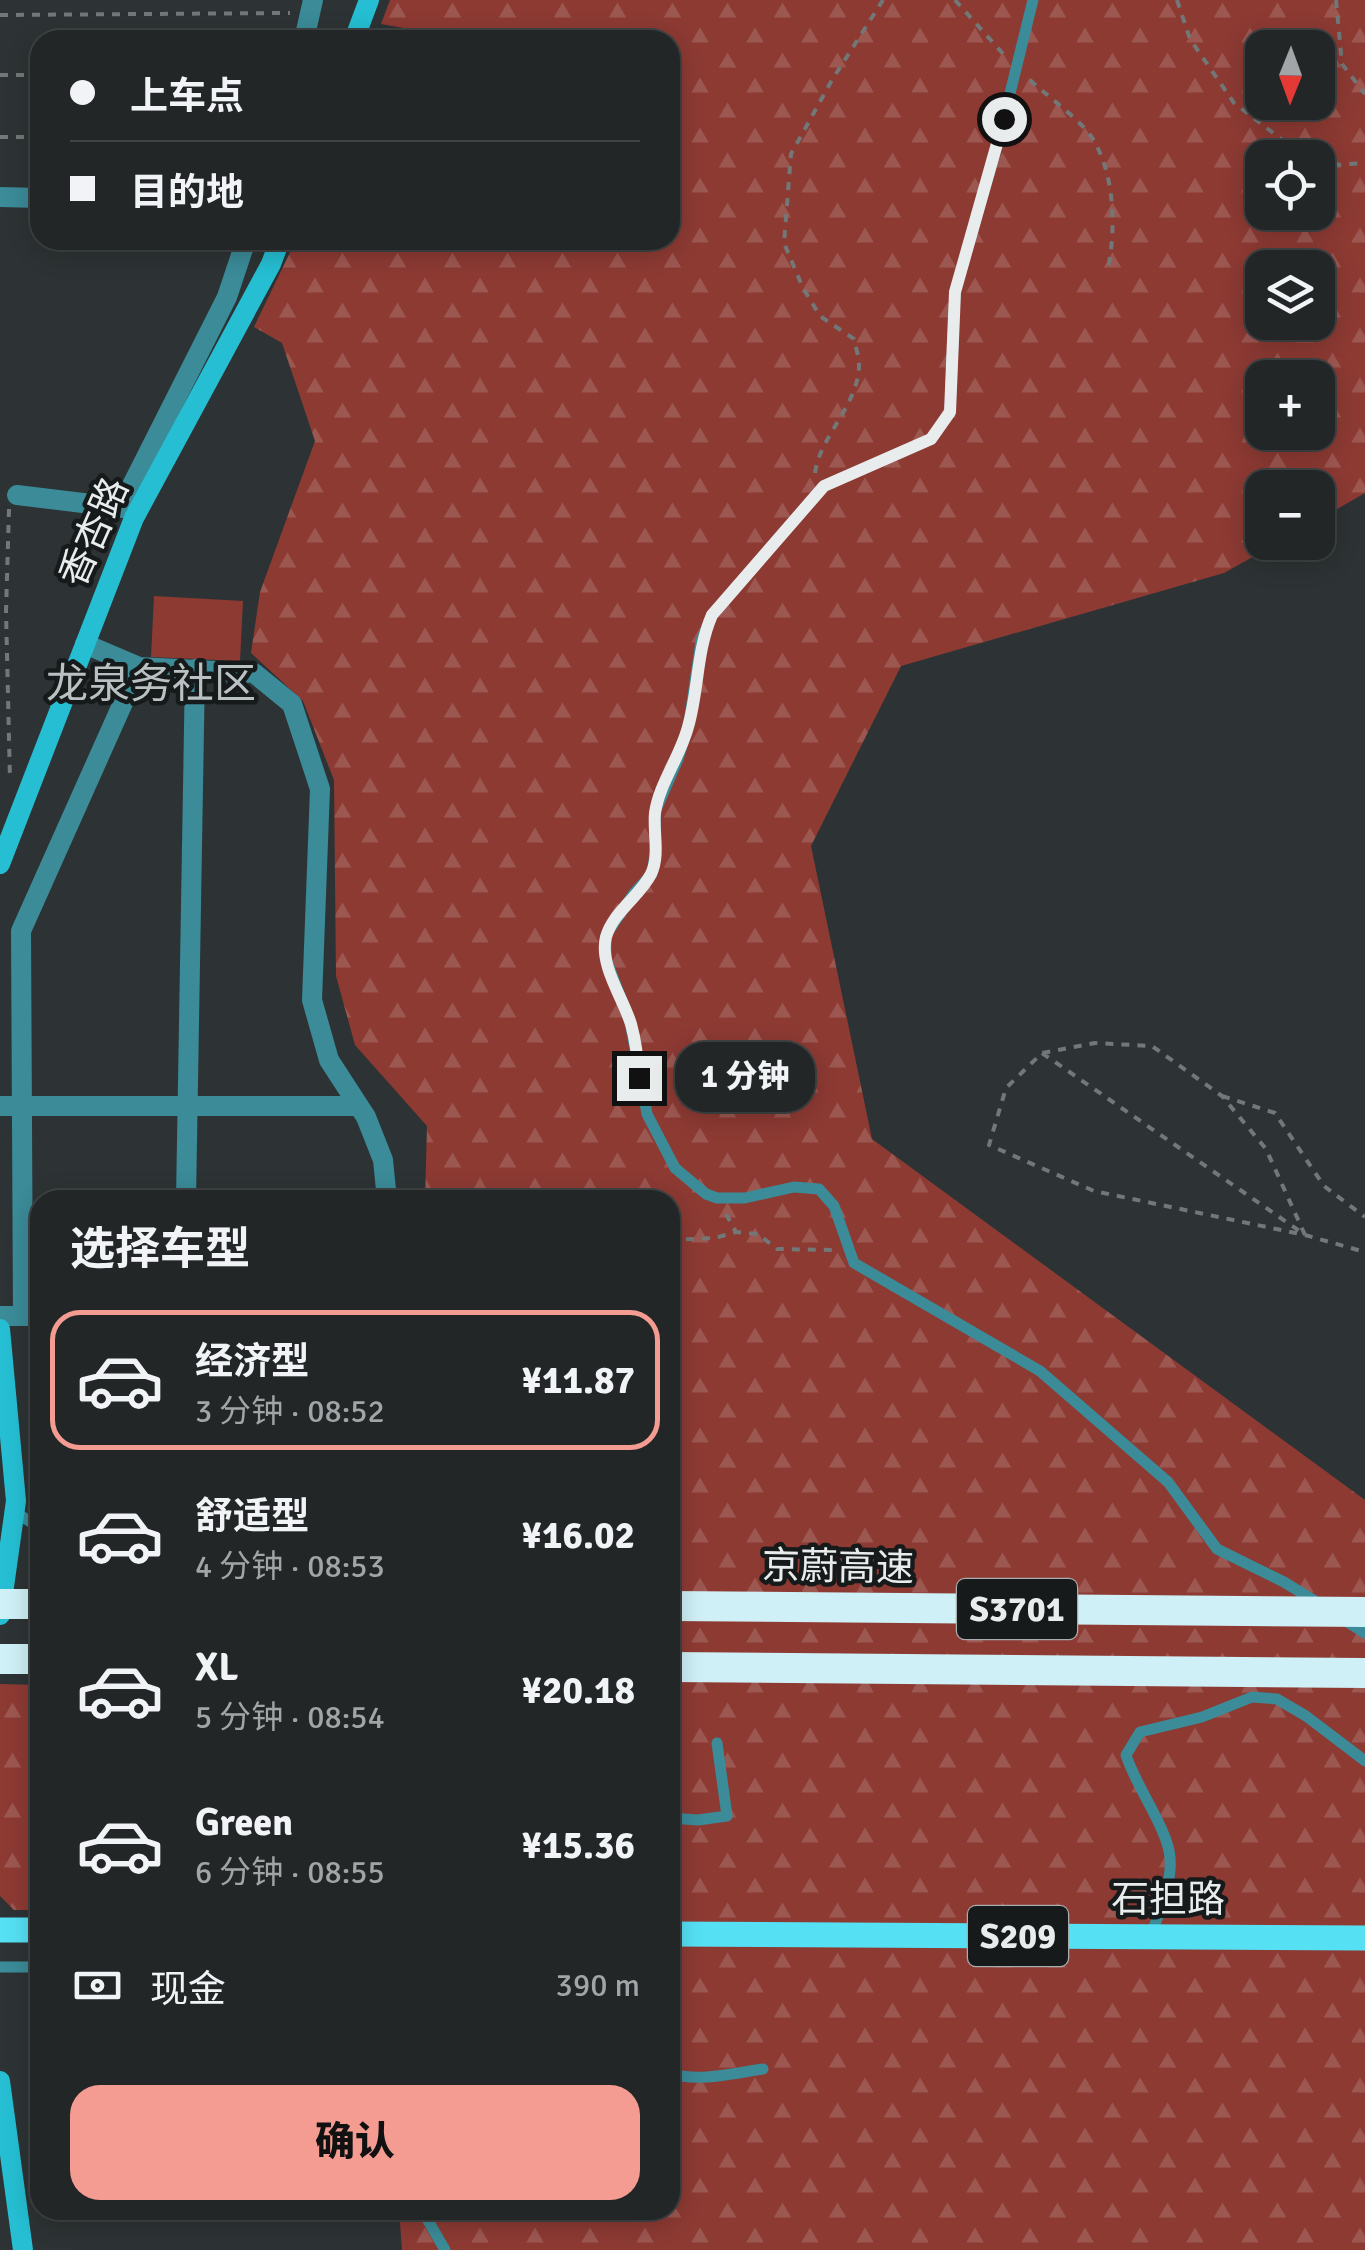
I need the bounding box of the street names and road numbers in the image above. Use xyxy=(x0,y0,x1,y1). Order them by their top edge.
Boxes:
street label: 香杏路 xyxy=(49,470,139,594)
street label: 京蔚高速 xyxy=(762,1542,914,1592)
road number: S3701 xyxy=(957,1579,1077,1639)
street label: 石担路 xyxy=(1111,1876,1225,1923)
road number: S209 xyxy=(968,1906,1068,1966)

